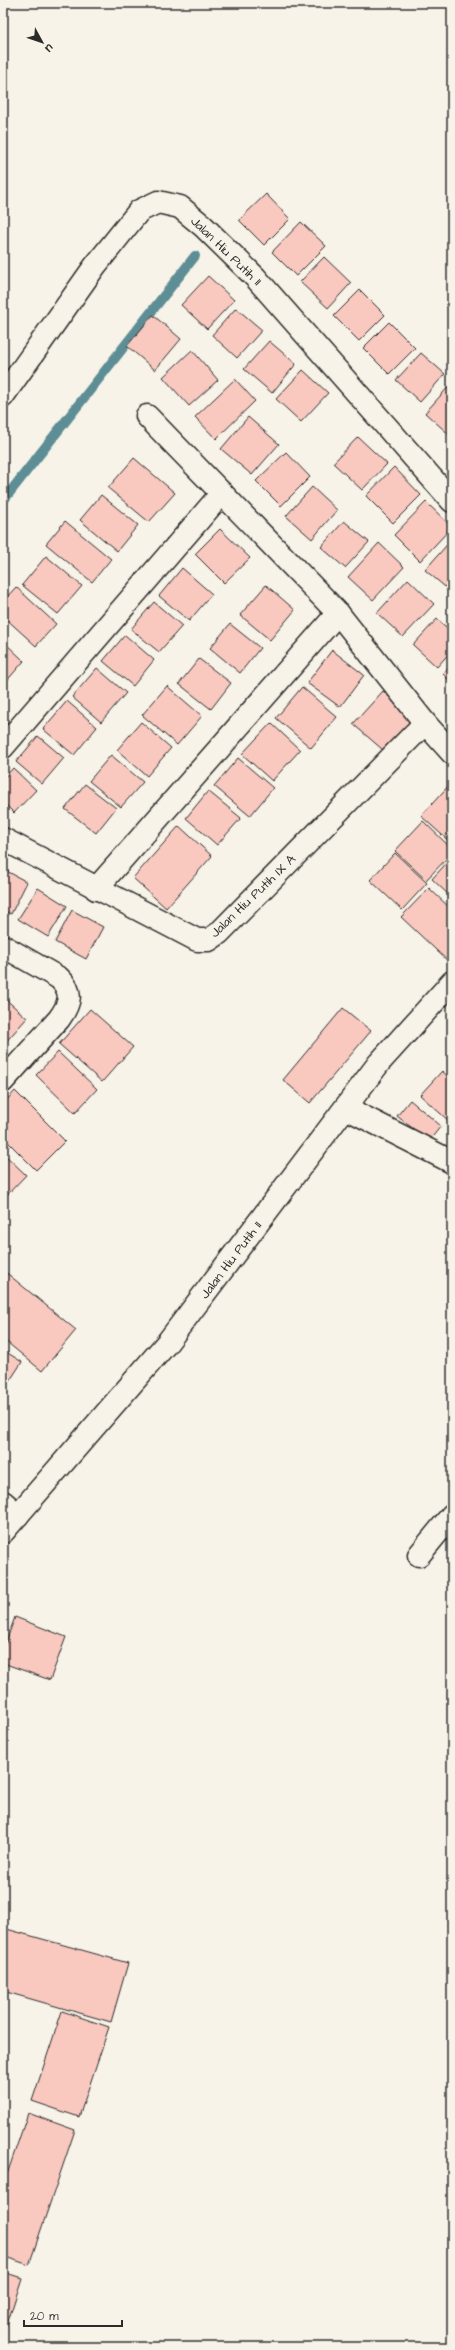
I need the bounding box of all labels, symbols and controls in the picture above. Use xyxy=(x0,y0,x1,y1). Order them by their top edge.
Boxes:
north arrow xyxy=(22,22,62,62)
text: U xyxy=(42,40,58,55)
street label: Jalan Hiu Putih 11 xyxy=(186,212,266,290)
street label: Jalan Hiu Putih IX A xyxy=(206,850,300,942)
street label: Jalan Hiu Putih 11 xyxy=(196,1217,266,1302)
scale bar xyxy=(24,2302,122,2328)
text: 20 m xyxy=(30,2308,59,2325)

